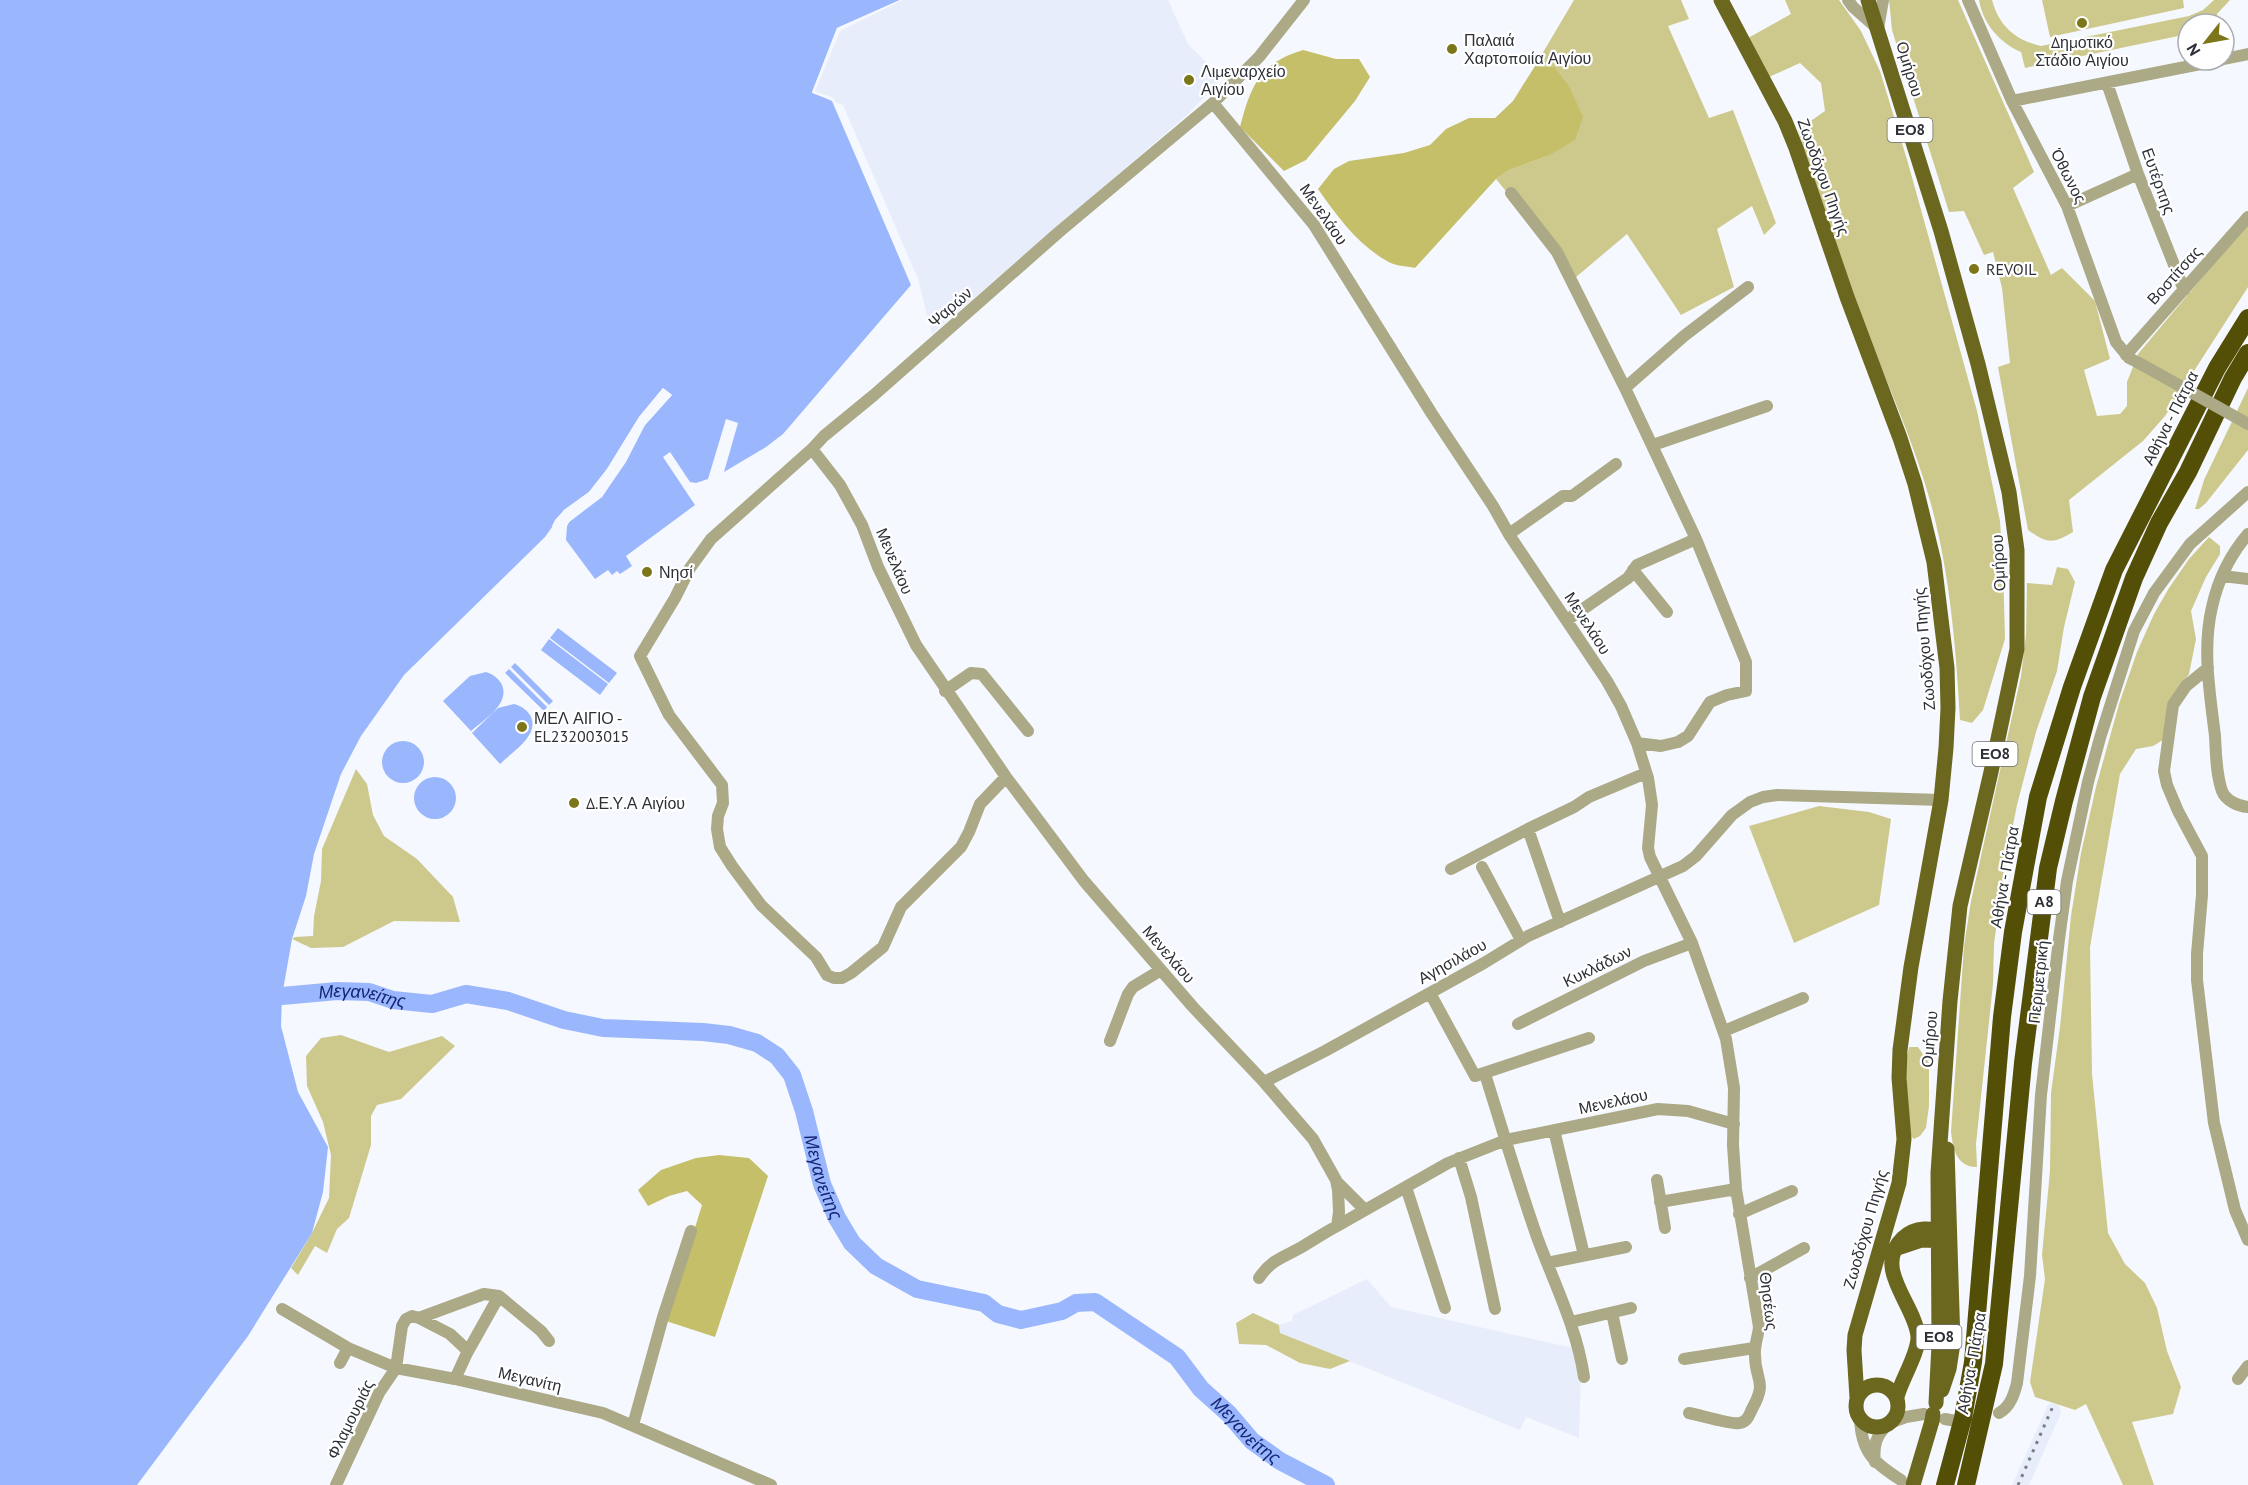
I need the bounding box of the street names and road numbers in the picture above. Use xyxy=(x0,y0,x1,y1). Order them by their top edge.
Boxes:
street label: Ομήρου xyxy=(1892,39,1928,99)
street label: Ζωοδόχου Πηγής xyxy=(1793,116,1855,239)
road number: ΕΟ8 xyxy=(1888,118,1932,142)
street label: Όθωνος xyxy=(2046,145,2091,207)
street label: Ευτέρπης xyxy=(2138,145,2180,217)
street label: Μενελάου xyxy=(1296,179,1352,249)
street label: Βοστίτσας xyxy=(2142,241,2206,309)
street label: Ψαρών xyxy=(924,283,976,331)
street label: Αθήνα - Πάτρα xyxy=(2138,368,2202,468)
street label: Μενελάου xyxy=(872,525,918,597)
street label: Ομήρου xyxy=(1987,534,2009,592)
street label: Ζωοδόχου Πηγής xyxy=(1909,586,1939,711)
street label: Μενελάου xyxy=(1560,588,1616,658)
road number: ΕΟ8 xyxy=(1972,742,2018,766)
street label: Αθήνα - Πάτρα xyxy=(1985,825,2023,929)
road number: Α8 xyxy=(2028,890,2060,914)
street label: Μενελάου xyxy=(1138,921,1200,987)
street label: Αγησιλάου xyxy=(1414,934,1490,988)
street label: Περιμετρική xyxy=(2024,940,2052,1024)
street label: Κυκλάδων xyxy=(1559,941,1635,991)
street label: Ομήρου xyxy=(1917,1010,1941,1068)
street label: Μενελάου xyxy=(1577,1084,1649,1118)
street label: Ζωοδόχου Πηγής xyxy=(1838,1167,1892,1291)
street label: Θησέως xyxy=(1756,1271,1783,1332)
street label: Αθήνα - Πάτρα xyxy=(1952,1311,1990,1415)
road number: ΕΟ8 xyxy=(1916,1325,1962,1349)
street label: Μεγανίτη xyxy=(496,1362,564,1396)
street label: Φλαμουριάς xyxy=(322,1376,378,1462)

